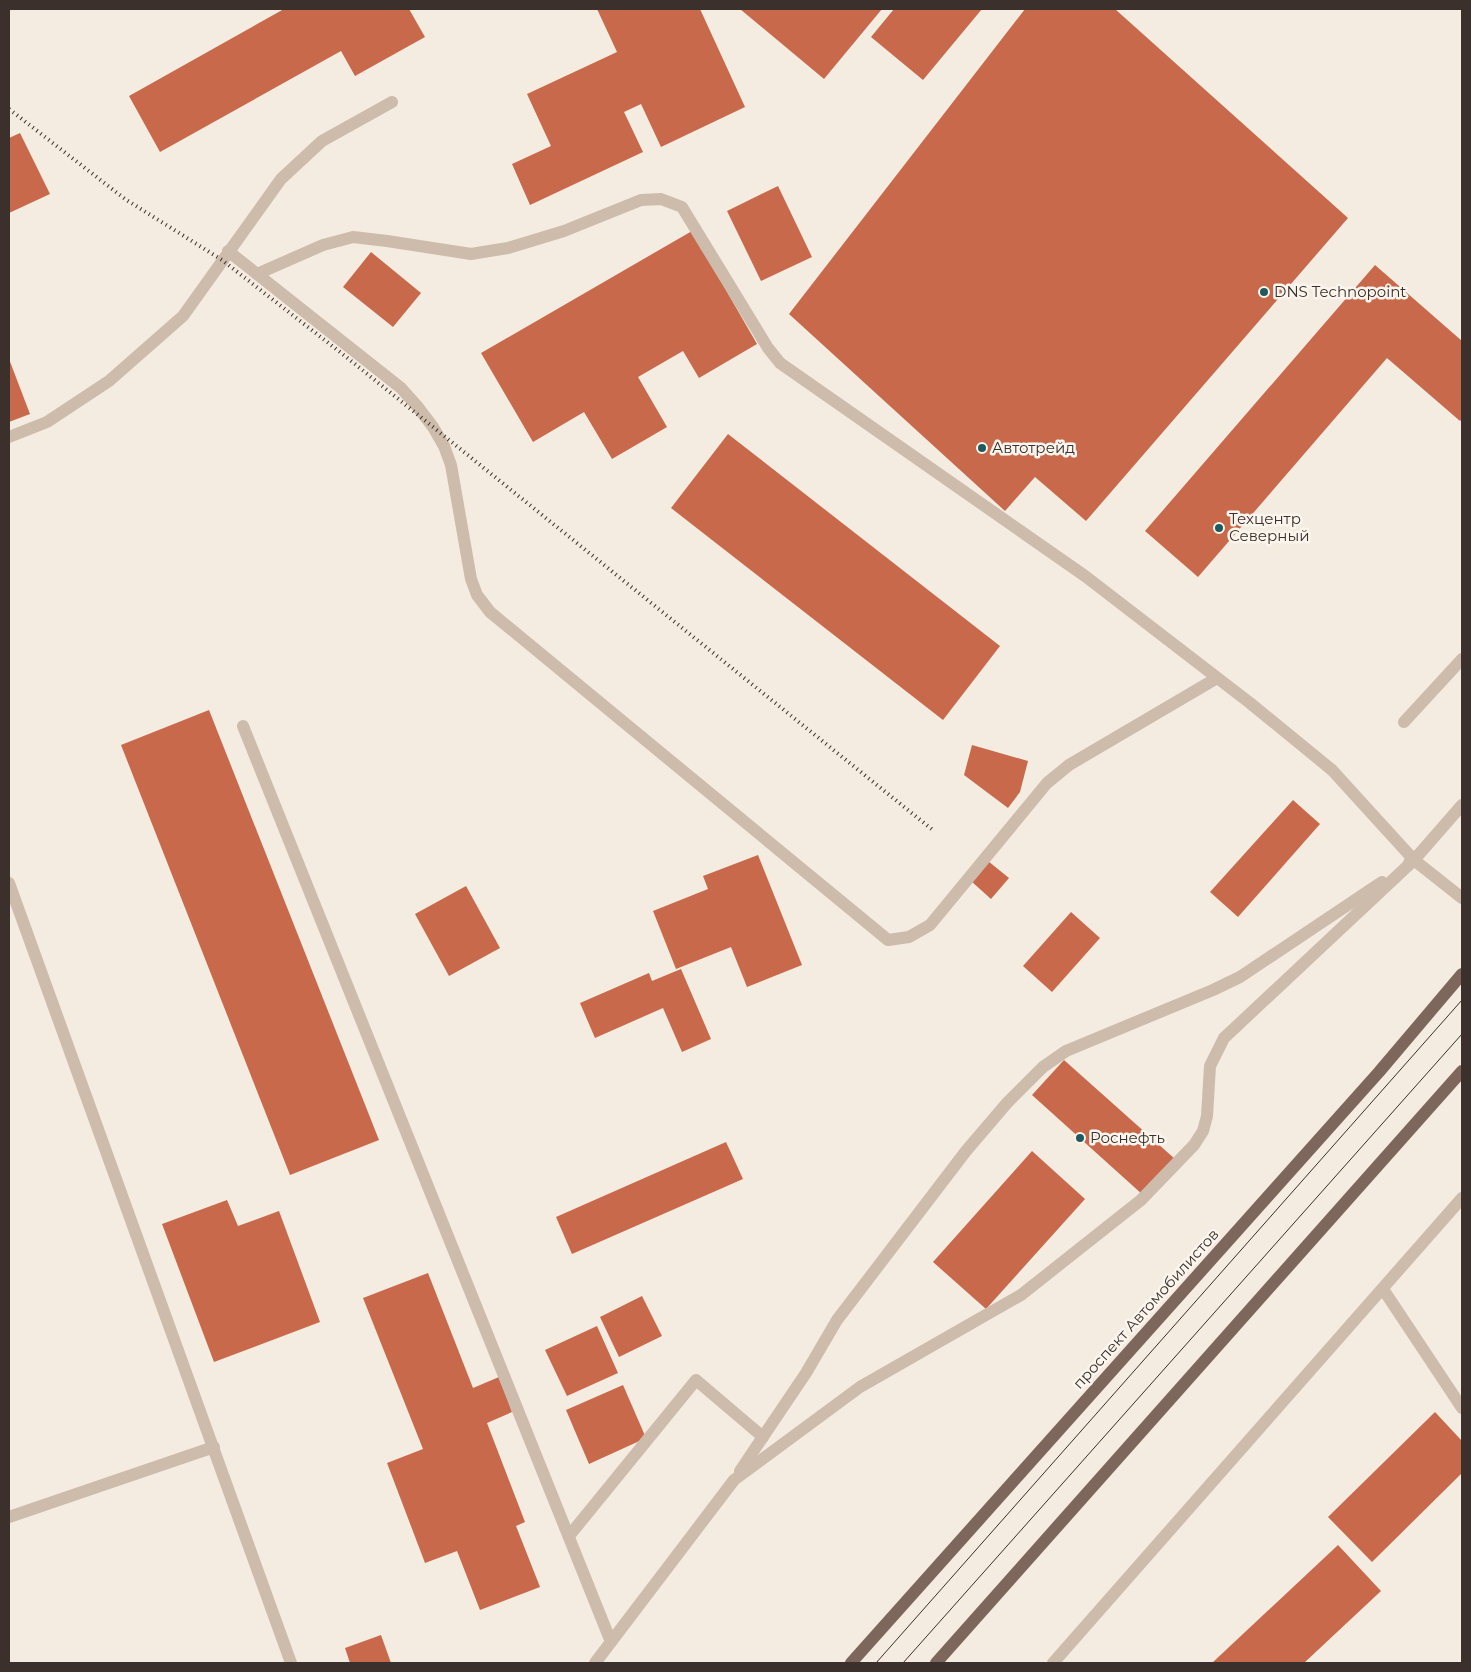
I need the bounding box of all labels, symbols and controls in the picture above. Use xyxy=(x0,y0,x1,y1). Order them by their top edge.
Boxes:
place label: DNS Technopoint xyxy=(1274,282,1406,301)
marker: DNS Technopoint xyxy=(1258,286,1270,298)
place label: Автотрейд xyxy=(992,438,1075,457)
marker: Автотрейд xyxy=(976,442,988,454)
place label: Техцентр Северный xyxy=(1229,509,1310,545)
marker: Техцентр Северный xyxy=(1213,522,1225,534)
place label: Роснефть xyxy=(1090,1128,1165,1147)
marker: Роснефть xyxy=(1074,1132,1086,1144)
street label: проспект Автомобилистов xyxy=(1069,1225,1223,1393)

